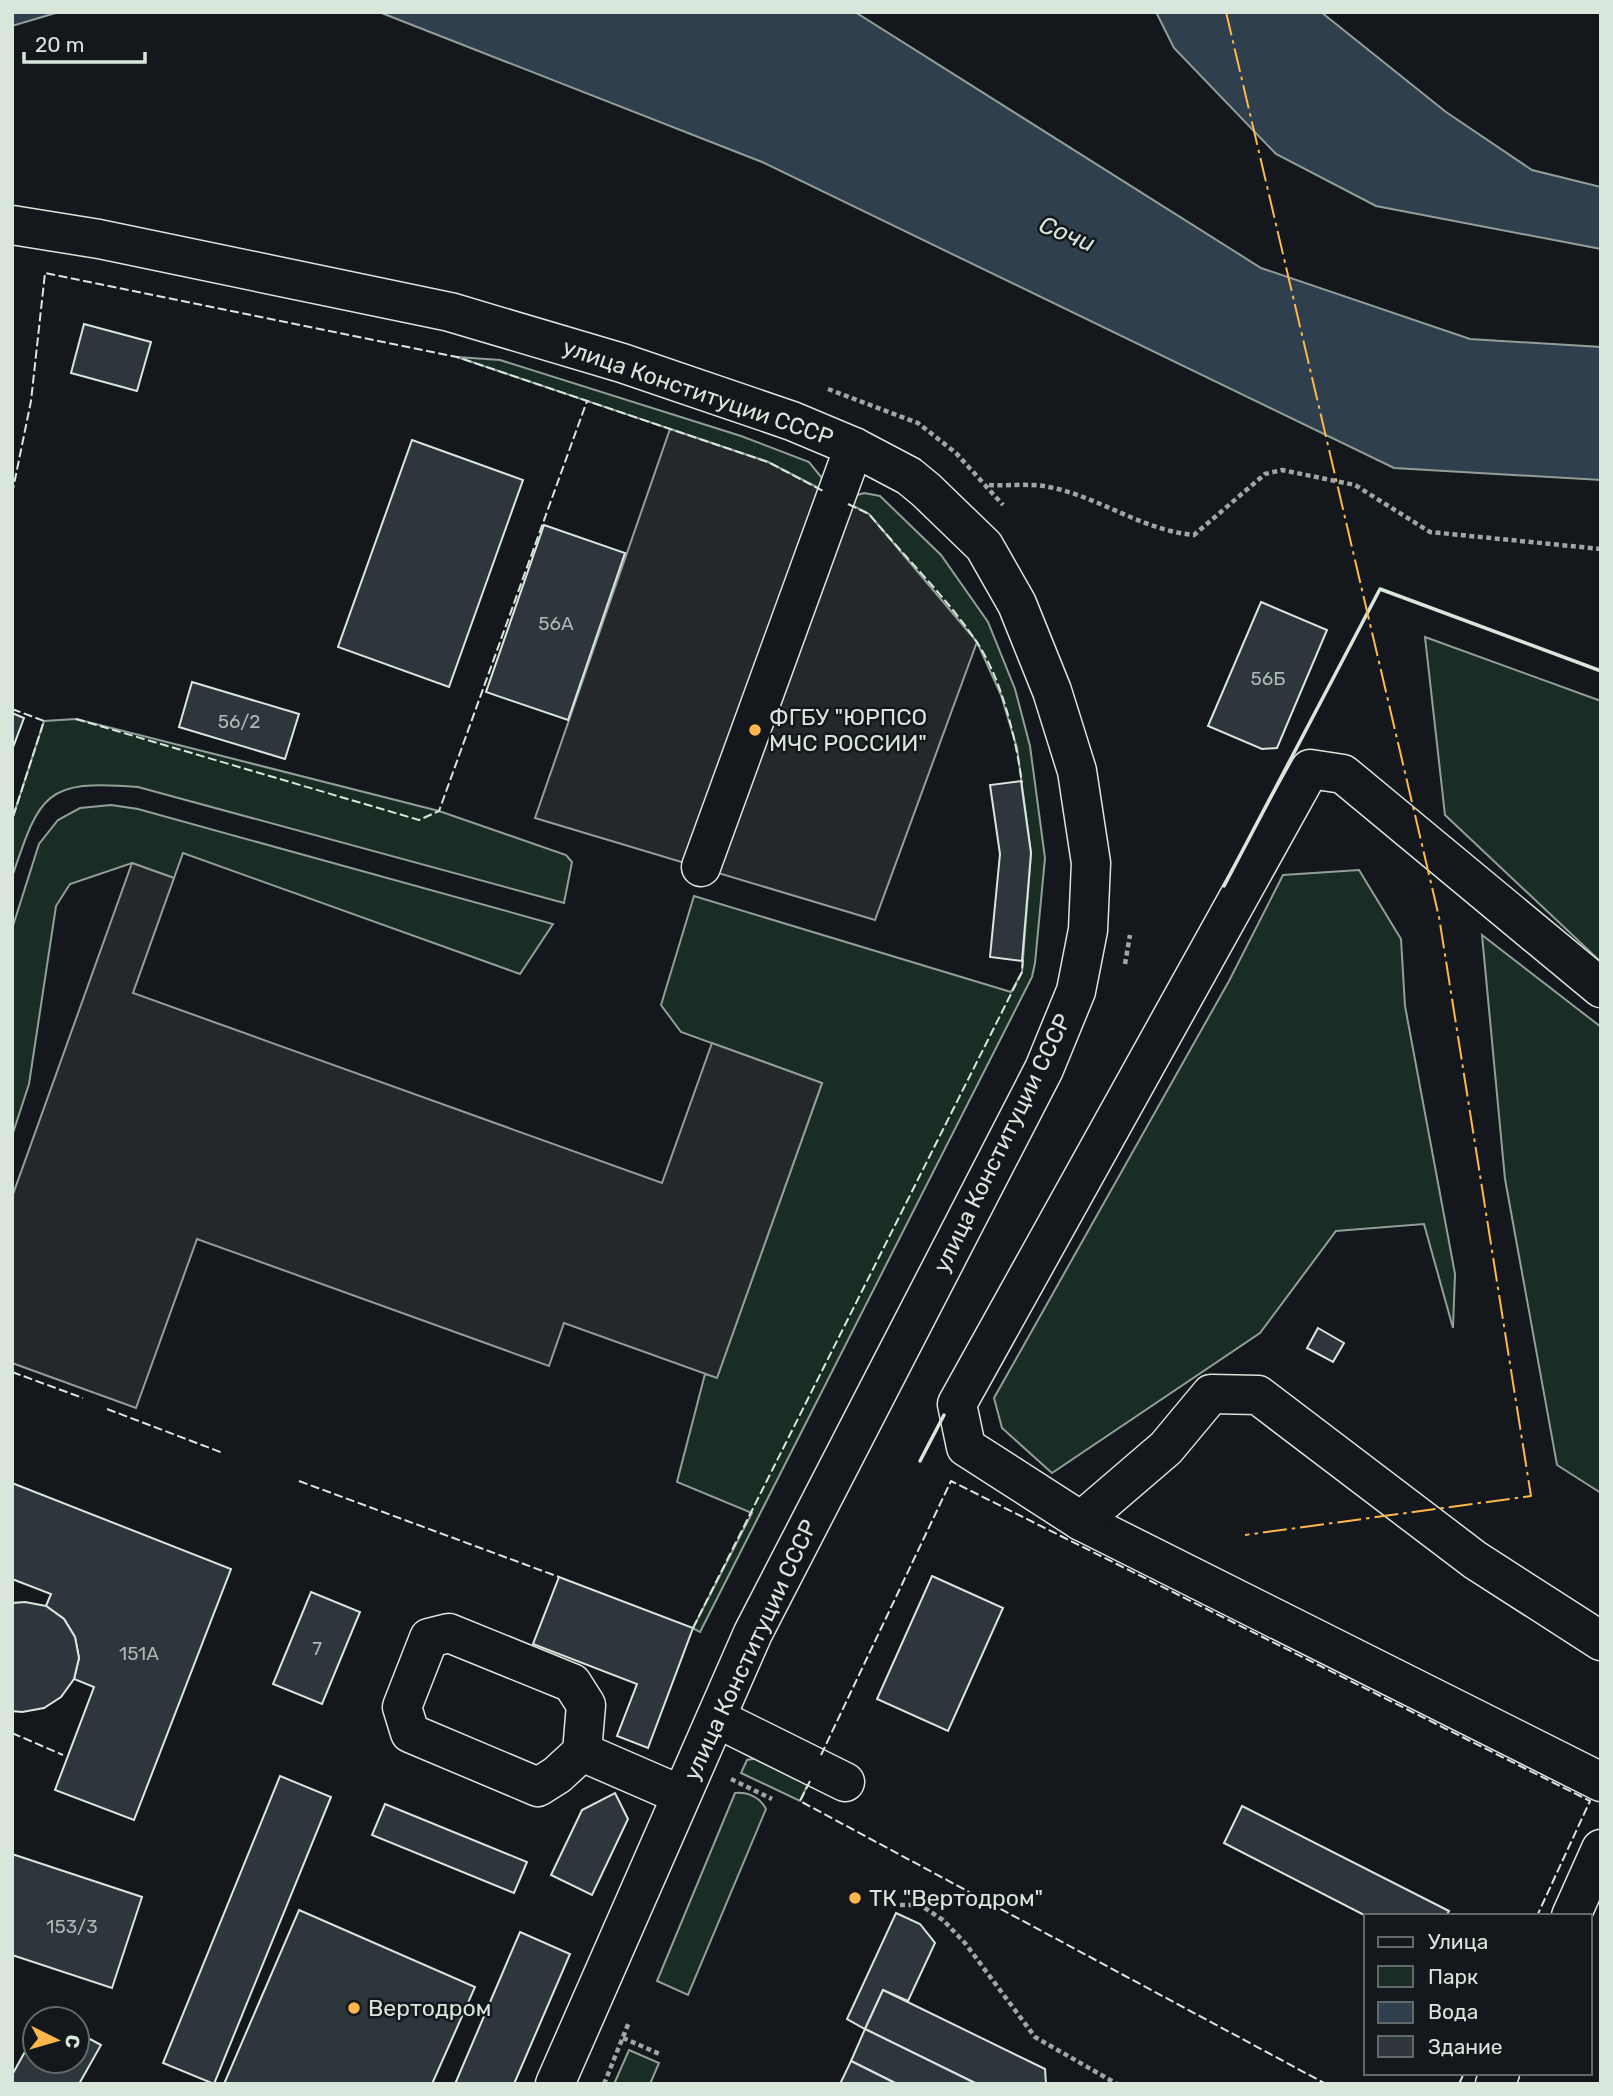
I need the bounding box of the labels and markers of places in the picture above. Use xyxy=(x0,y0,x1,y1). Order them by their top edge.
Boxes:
place label: ФГБУ "ЮРПСО МЧС РОССИИ" xyxy=(769,703,927,757)
marker: ФГБУ "ЮРПСО МЧС РОССИИ" xyxy=(747,722,763,738)
place label: ТК "Вертодром" xyxy=(869,1884,1043,1912)
marker: ТК "Вертодром" xyxy=(847,1890,863,1906)
place label: Вертодром xyxy=(368,1994,491,2022)
marker: Вертодром xyxy=(346,2000,362,2016)

